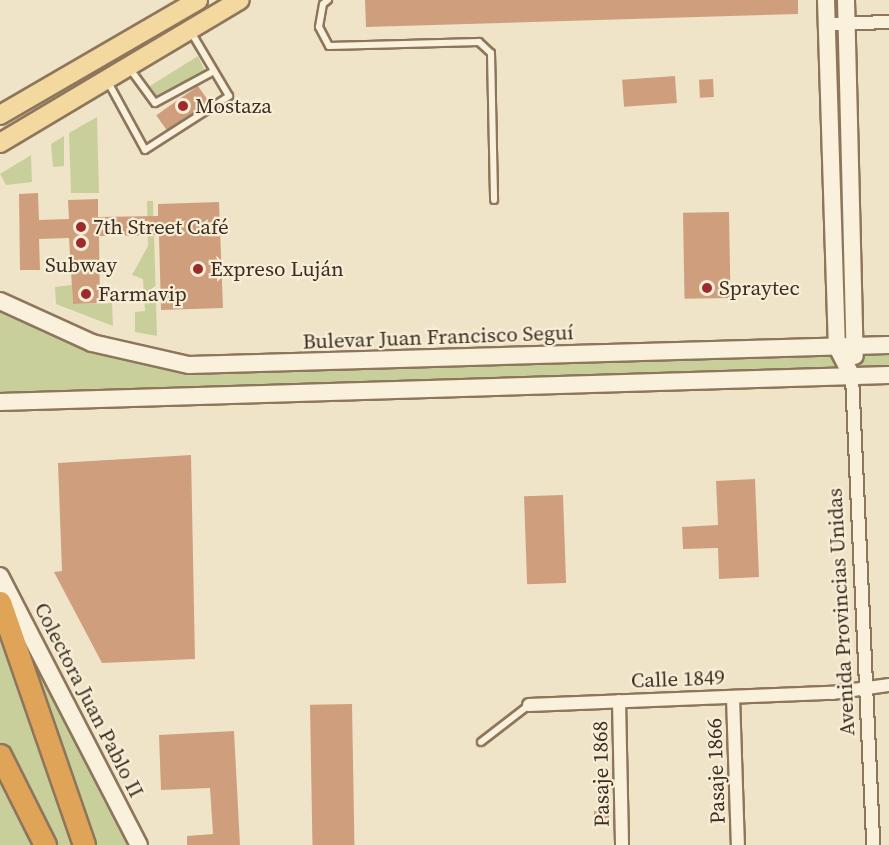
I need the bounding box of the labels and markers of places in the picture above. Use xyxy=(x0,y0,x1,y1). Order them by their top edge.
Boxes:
place label: Mostaza xyxy=(195,93,272,119)
marker: Mostaza xyxy=(176,99,190,113)
place label: 7th Street Café xyxy=(93,214,229,240)
marker: 7th Street Café xyxy=(74,220,88,234)
marker: Subway xyxy=(74,236,88,250)
place label: Subway xyxy=(45,252,117,278)
place label: Expreso Luján xyxy=(210,256,344,282)
marker: Expreso Luján xyxy=(191,262,205,276)
place label: Spraytec xyxy=(719,275,800,301)
place label: Farmavip xyxy=(98,281,187,307)
marker: Spraytec xyxy=(700,281,714,295)
marker: Farmavip xyxy=(79,287,93,301)

